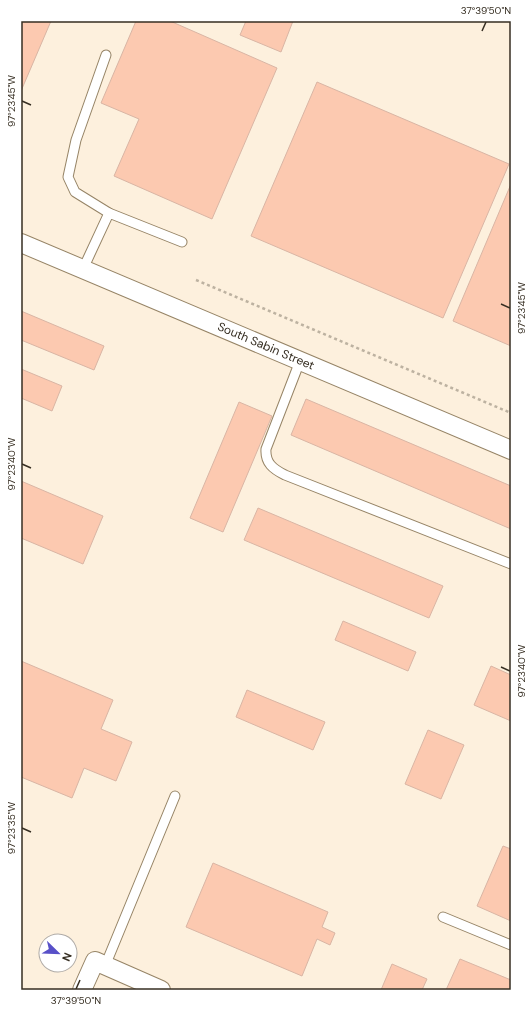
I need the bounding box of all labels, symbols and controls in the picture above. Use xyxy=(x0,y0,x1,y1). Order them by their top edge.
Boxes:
text: 37°39'50"N xyxy=(461,4,511,17)
text: 97°23'45"W xyxy=(5,75,18,127)
text: 97°23'45"W xyxy=(515,282,528,334)
street label: South Sabin Street xyxy=(215,318,317,374)
text: 97°23'40"W xyxy=(5,437,18,491)
text: 97°23'40"W xyxy=(515,644,528,698)
text: 97°23'35"W xyxy=(5,801,18,854)
north arrow xyxy=(38,933,78,973)
text: N xyxy=(59,950,75,963)
text: 37°39'50"N xyxy=(51,994,101,1007)

